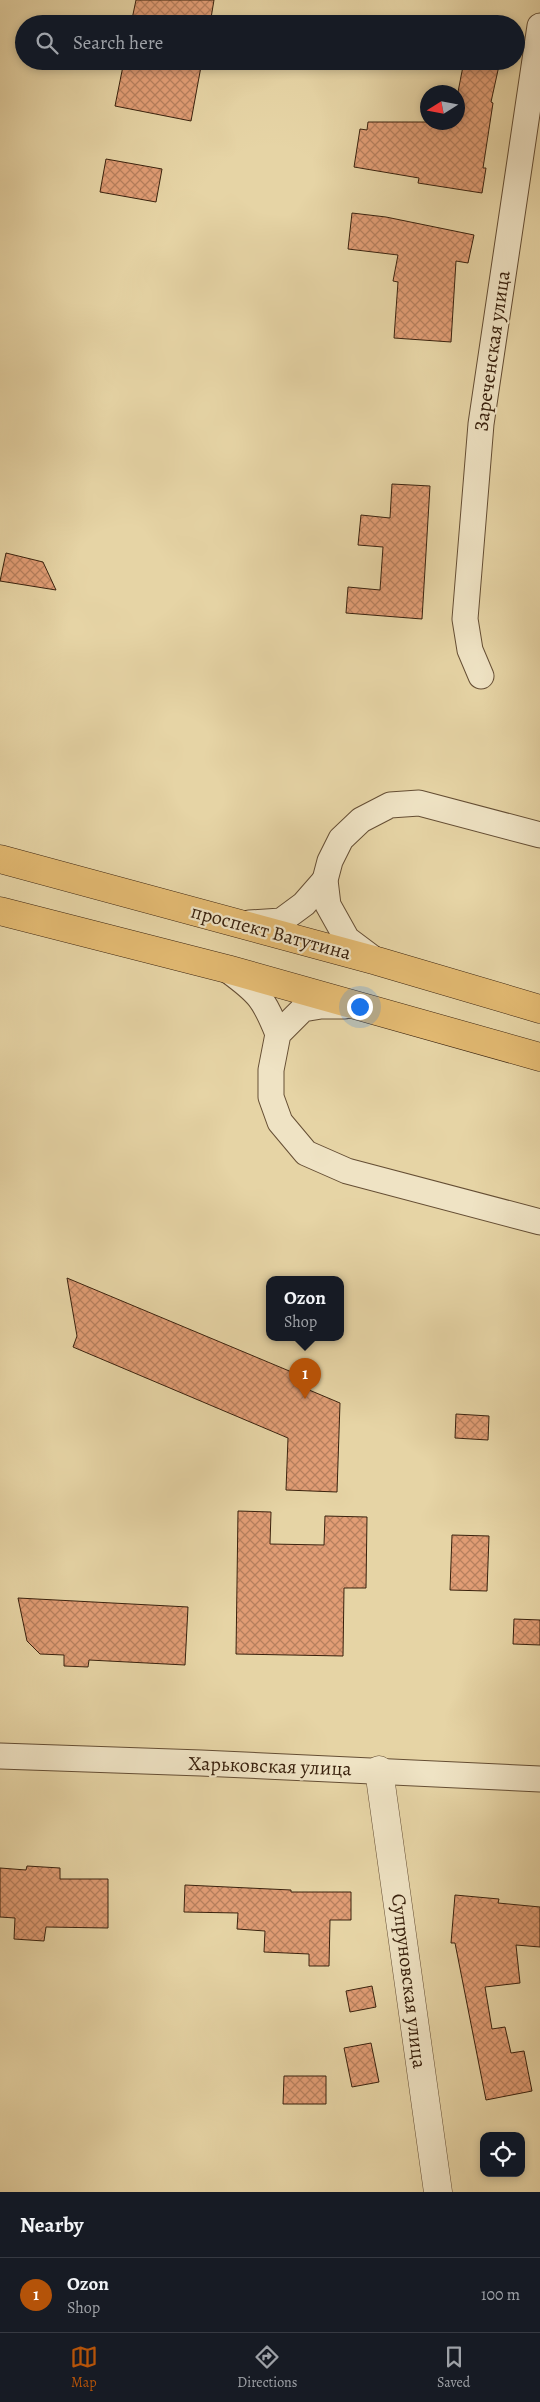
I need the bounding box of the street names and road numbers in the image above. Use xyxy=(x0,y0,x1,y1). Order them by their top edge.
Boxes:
street label: Зареченская улица xyxy=(467,268,517,433)
street label: проспект Ватутина xyxy=(188,898,355,967)
street label: Харьковская улица xyxy=(188,1750,353,1782)
street label: Супруновская улица xyxy=(385,1892,433,2071)

